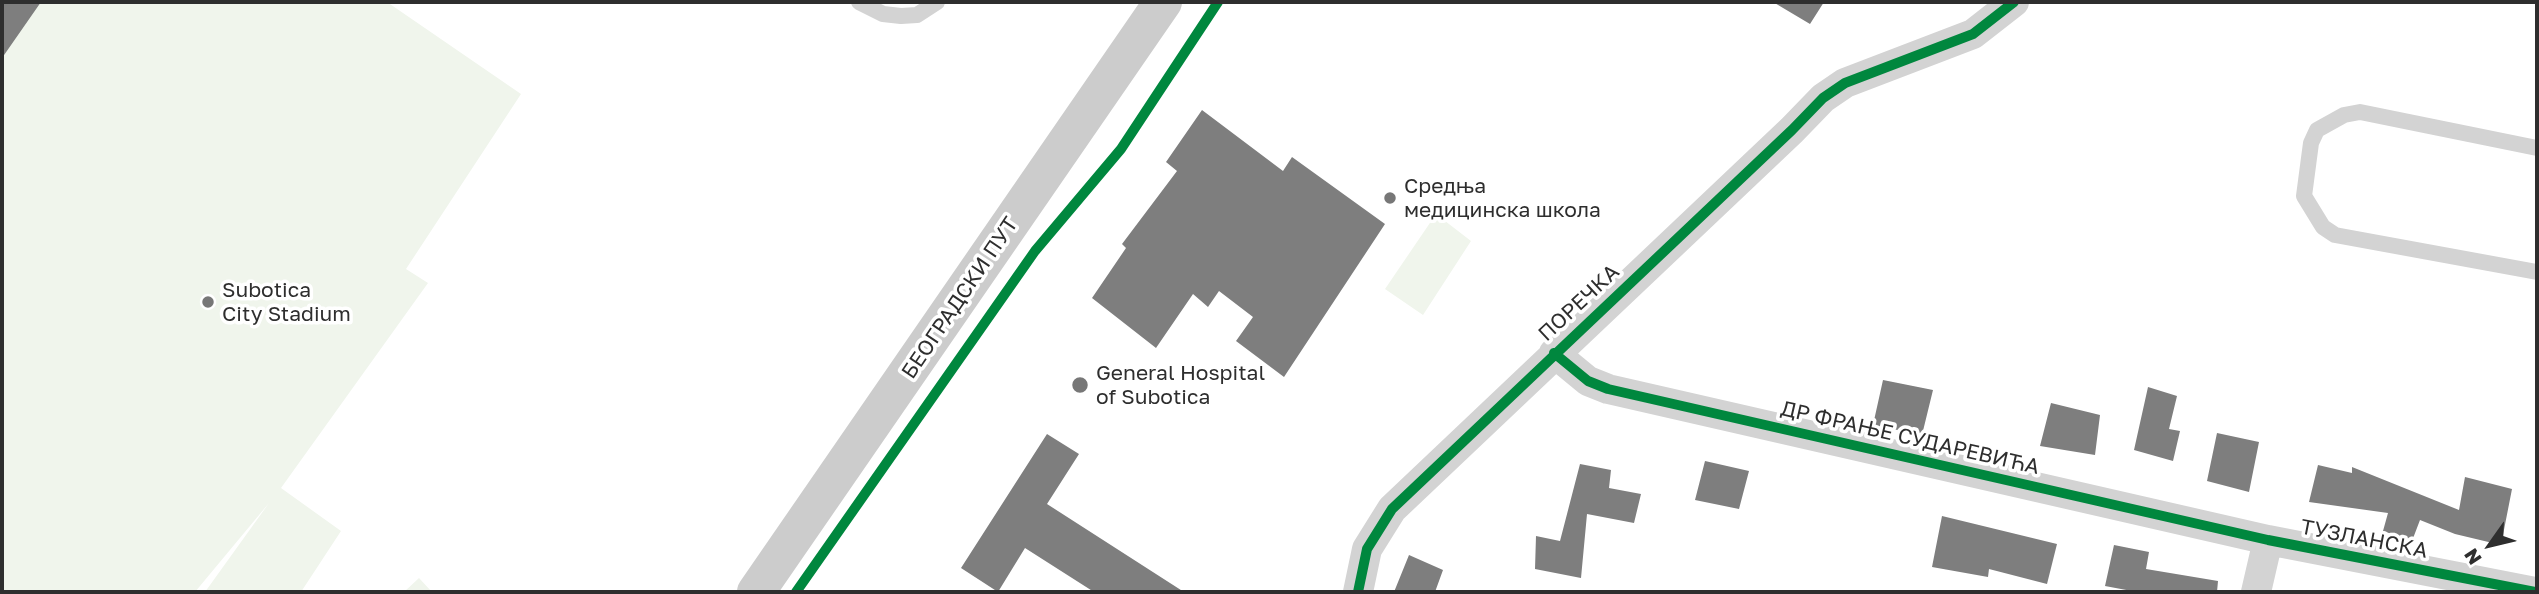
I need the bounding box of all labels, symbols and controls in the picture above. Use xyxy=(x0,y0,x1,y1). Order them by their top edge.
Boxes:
place label: Средња медицинска школа xyxy=(1404,173,1601,223)
marker: Средња медицинска школа xyxy=(1382,190,1398,206)
street label: БЕОГРАДСКИ ПУТ xyxy=(897,212,1023,384)
street label: ПОРЕЧКА xyxy=(1533,259,1625,347)
place label: Subotica City Stadium xyxy=(222,277,351,327)
marker: Subotica City Stadium xyxy=(200,294,216,310)
place label: General Hospital of Subotica xyxy=(1096,360,1265,410)
marker: General Hospital of Subotica xyxy=(1070,375,1090,395)
street label: ДР ФРАЊЕ СУДАРЕВИЋА xyxy=(1778,396,2042,480)
north arrow xyxy=(2455,510,2525,580)
street label: ТУЗЛАНСКА xyxy=(2298,514,2430,564)
text: N xyxy=(2459,545,2486,569)

